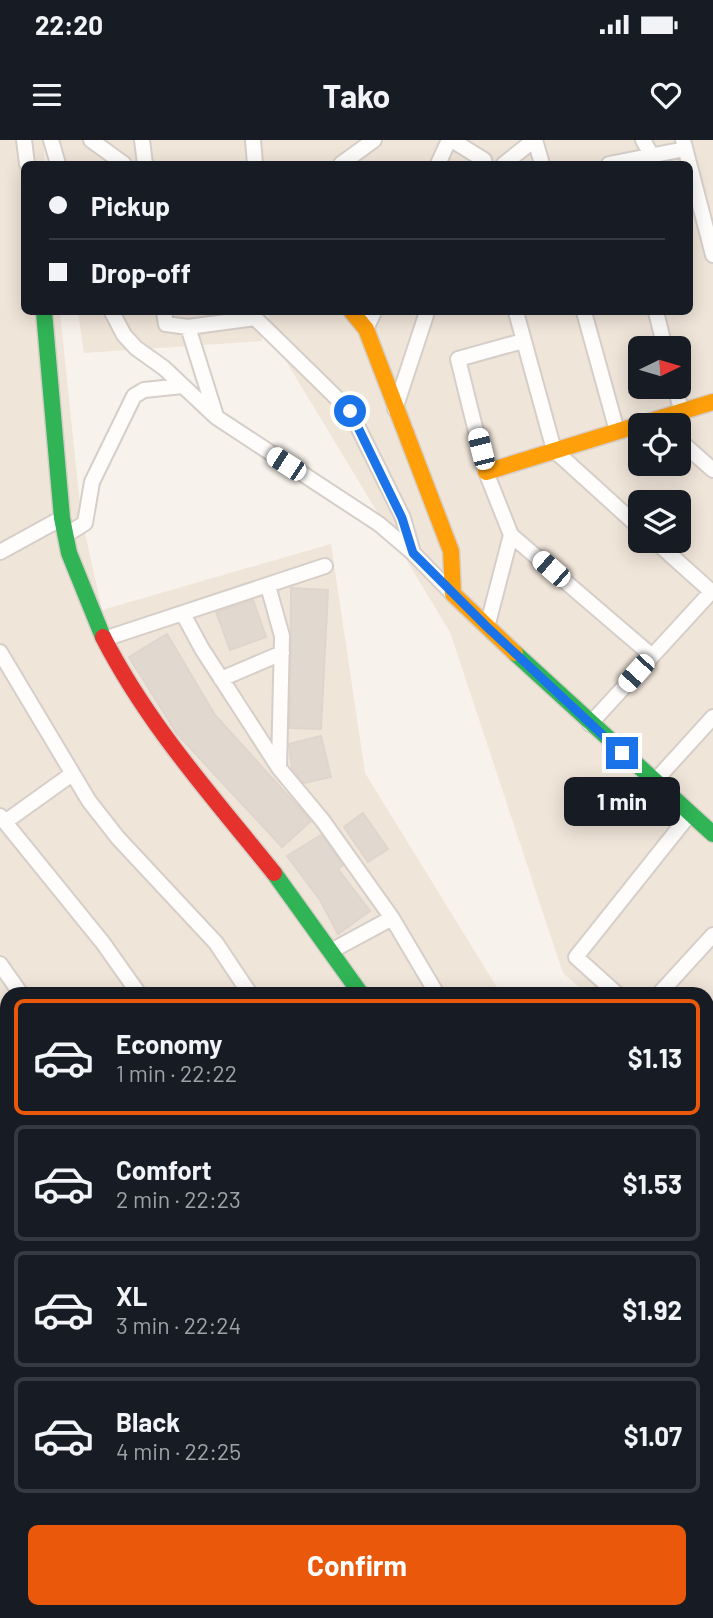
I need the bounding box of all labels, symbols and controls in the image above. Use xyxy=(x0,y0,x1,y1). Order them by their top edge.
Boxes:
text: 22:20 xyxy=(35,9,103,40)
icon: menu xyxy=(28,76,66,114)
text: Tako xyxy=(323,76,390,114)
icon: heart xyxy=(647,76,685,114)
text: Pickup xyxy=(91,190,170,221)
text: Drop-off xyxy=(91,257,191,288)
north arrow xyxy=(628,336,691,399)
map controls xyxy=(628,336,691,553)
route start xyxy=(334,395,366,427)
button: locate xyxy=(628,413,691,476)
car xyxy=(466,426,497,472)
car xyxy=(263,444,310,484)
button: layers xyxy=(628,490,691,553)
car xyxy=(529,547,574,591)
car xyxy=(615,650,658,696)
route end xyxy=(606,737,638,769)
callout: 1 min xyxy=(564,778,680,826)
text: 1 min xyxy=(597,787,647,815)
icon: car xyxy=(32,1026,95,1089)
text: Economy xyxy=(116,1028,222,1059)
text: $1.13 xyxy=(628,1042,682,1073)
text: 1 min · 22:22 xyxy=(116,1059,237,1087)
icon: car xyxy=(32,1152,95,1215)
text: Comfort xyxy=(116,1154,212,1185)
text: $1.53 xyxy=(623,1168,682,1199)
text: 2 min · 22:23 xyxy=(116,1185,241,1213)
icon: car xyxy=(32,1278,95,1341)
text: XL xyxy=(116,1280,147,1311)
text: $1.92 xyxy=(623,1294,682,1325)
text: 3 min · 22:24 xyxy=(116,1311,241,1339)
icon: car xyxy=(32,1404,95,1467)
text: Black xyxy=(116,1406,180,1437)
text: $1.07 xyxy=(624,1420,682,1451)
text: 4 min · 22:25 xyxy=(116,1437,241,1465)
button: Confirm xyxy=(28,1525,686,1605)

